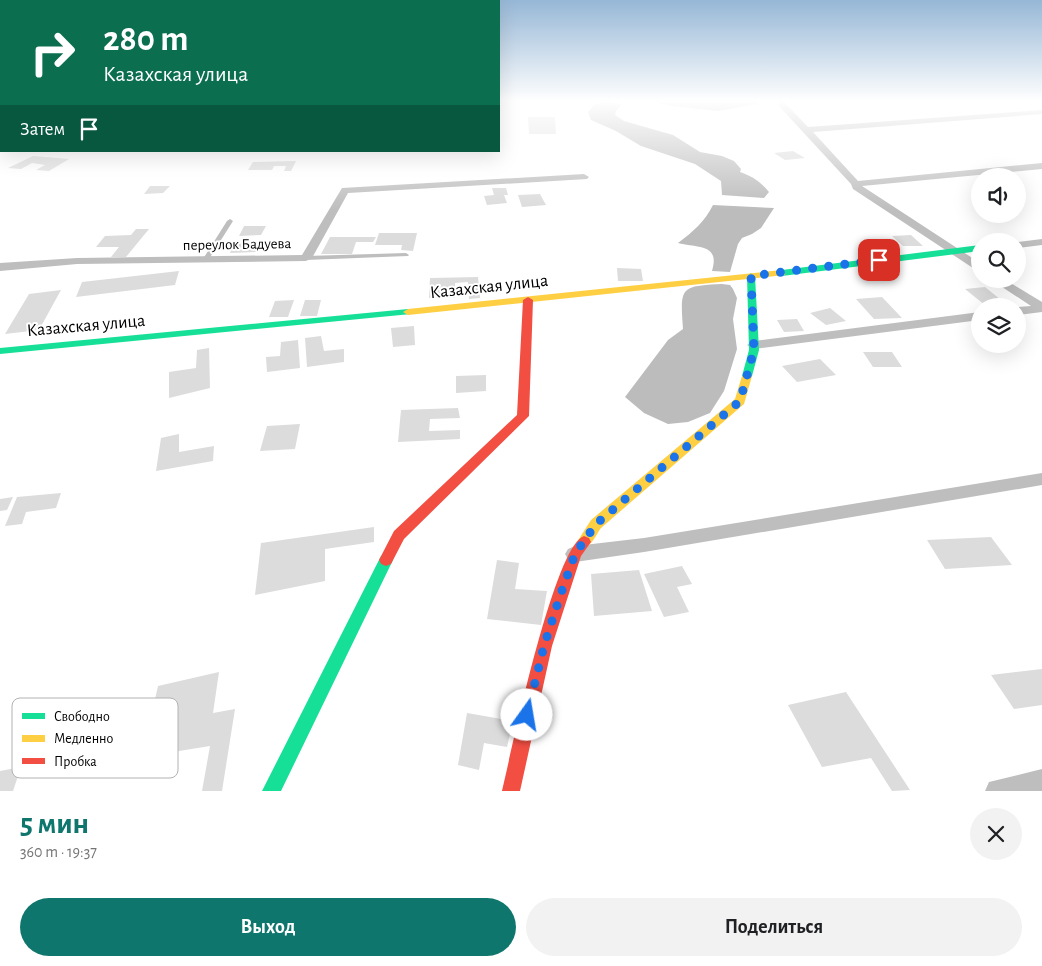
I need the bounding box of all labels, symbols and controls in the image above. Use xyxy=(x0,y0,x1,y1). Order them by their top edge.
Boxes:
icon: right xyxy=(20,20,85,85)
text: 280 m xyxy=(103,22,189,57)
text: Казахская улица xyxy=(103,63,248,85)
icon: arrive xyxy=(75,115,103,143)
text: Затем xyxy=(20,120,65,139)
map controls xyxy=(971,168,1026,353)
button: sound xyxy=(971,168,1026,223)
button: search xyxy=(971,233,1026,288)
street label: переулок Бадуева xyxy=(183,236,292,253)
pin xyxy=(858,239,900,281)
icon: arrive xyxy=(865,246,893,274)
street label: Казахская улица xyxy=(429,272,549,302)
button: layers xyxy=(971,298,1026,353)
street label: Казахская улица xyxy=(26,312,146,340)
position arrow xyxy=(500,688,552,740)
legend xyxy=(12,698,178,778)
text: Свободно xyxy=(54,710,110,724)
text: Медленно xyxy=(54,732,113,746)
text: Пробка xyxy=(54,755,97,769)
button: close xyxy=(970,808,1022,860)
text: 5 мин xyxy=(20,809,89,839)
text: 360 m · 19:37 xyxy=(20,844,97,860)
button: Выход xyxy=(20,898,516,956)
button: Поделиться xyxy=(526,898,1022,956)

